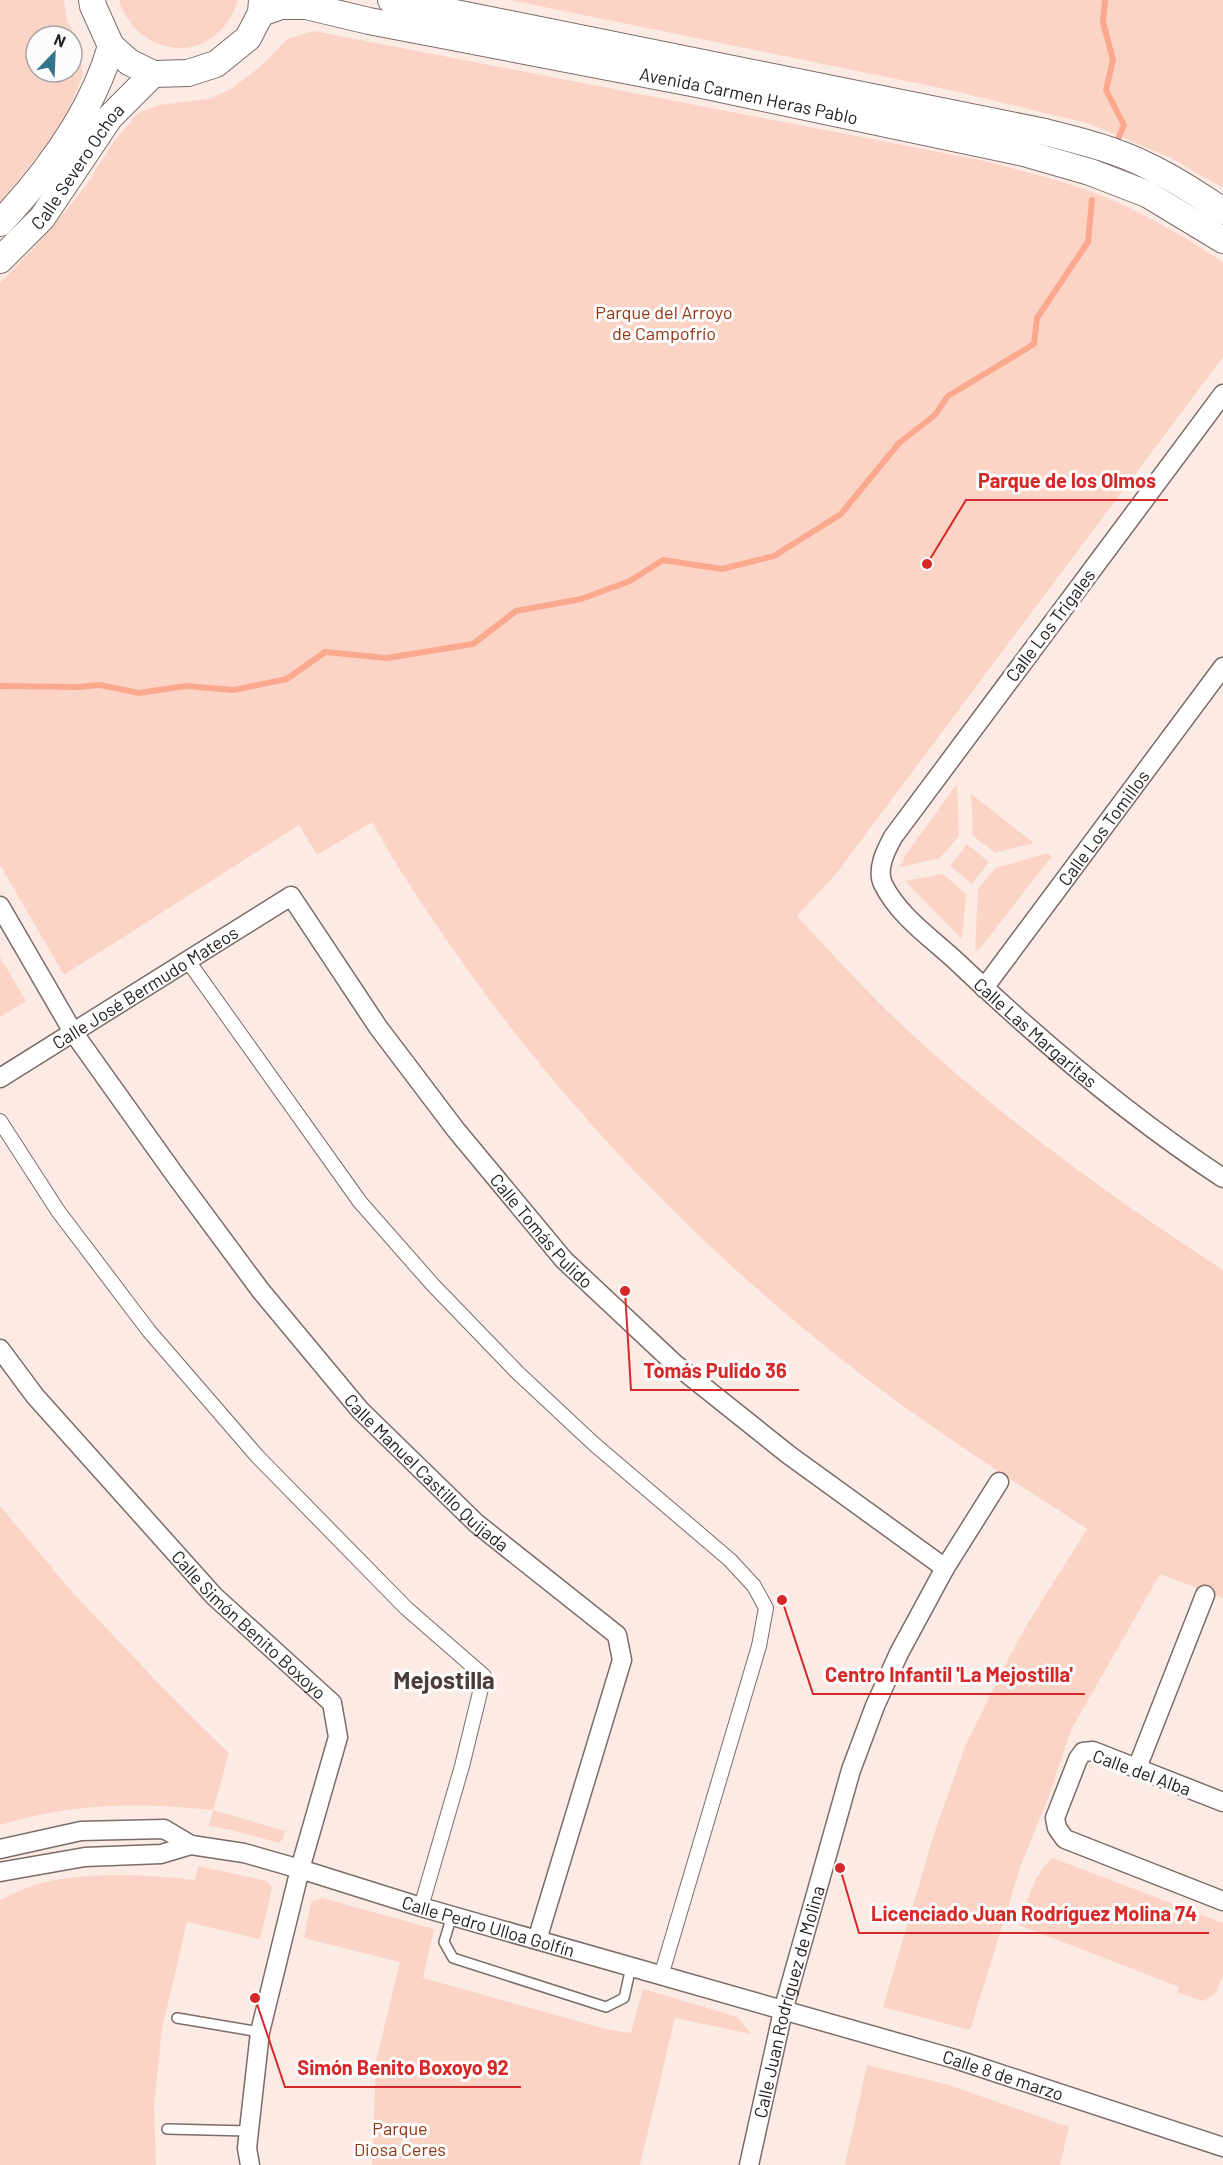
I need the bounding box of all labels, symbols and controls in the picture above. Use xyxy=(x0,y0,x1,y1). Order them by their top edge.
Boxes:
north arrow xyxy=(24,24,84,84)
text: N xyxy=(51,29,69,51)
street label: Avenida Carmen Heras Pablo xyxy=(638,62,860,129)
street label: Calle Severo Ochoa xyxy=(26,99,128,234)
park label: Parque del Arroyo de Campofrío xyxy=(595,301,733,344)
callout: Parque de los Olmos xyxy=(966,462,1168,500)
text: Parque de los Olmos xyxy=(978,468,1156,492)
street label: Calle Los Trigales xyxy=(1001,564,1099,686)
street label: Calle Los Tomillos xyxy=(1053,765,1154,890)
street label: Calle José Bermudo Mateos xyxy=(48,921,242,1054)
street label: Calle Las Margaritas xyxy=(970,973,1102,1092)
street label: Calle Tomás Pulido xyxy=(486,1169,598,1293)
callout: Tomás Pulido 36 xyxy=(631,1352,799,1390)
text: Tomás Pulido 36 xyxy=(643,1358,787,1382)
street label: Calle Manuel Castillo Quijada xyxy=(340,1389,513,1556)
street label: Calle Simón Benito Boxoyo xyxy=(167,1546,331,1703)
callout: Centro Infantil 'La Mejostilla' xyxy=(813,1656,1085,1694)
text: Centro Infantil 'La Mejostilla' xyxy=(825,1662,1074,1686)
district label: Mejostilla xyxy=(393,1665,495,1694)
street label: Calle del Alba xyxy=(1090,1744,1194,1800)
street label: Calle Juan Rodríguez de Molina xyxy=(749,1883,829,2120)
street label: Calle Pedro Ulloa Golfín xyxy=(399,1891,577,1961)
callout: Licenciado Juan Rodríguez Molina 74 xyxy=(859,1895,1209,1933)
text: Licenciado Juan Rodríguez Molina 74 xyxy=(871,1901,1197,1925)
street label: Calle 8 de marzo xyxy=(940,2045,1067,2105)
callout: Simón Benito Boxoyo 92 xyxy=(285,2049,521,2087)
text: Simón Benito Boxoyo 92 xyxy=(297,2055,509,2079)
park label: Parque Diosa Ceres xyxy=(354,2117,446,2160)

